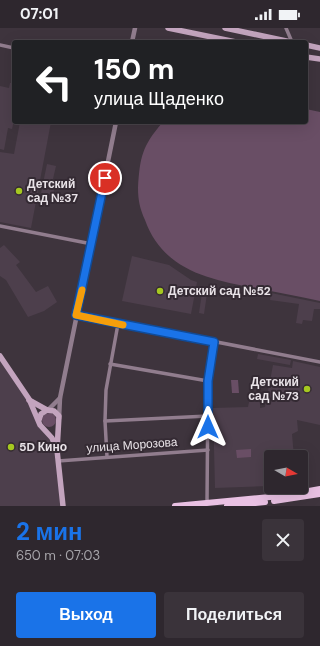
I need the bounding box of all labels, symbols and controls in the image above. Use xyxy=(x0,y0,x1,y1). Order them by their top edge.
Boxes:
text: 07:01 xyxy=(20,4,58,24)
text: 150 m xyxy=(94,51,174,88)
icon: left xyxy=(28,56,80,108)
text: улица Щаденко xyxy=(94,87,224,111)
pin xyxy=(88,161,122,195)
icon: arrive xyxy=(94,167,116,189)
place label: Детский сад №37 xyxy=(27,176,78,206)
marker: Детский сад №37 xyxy=(14,186,24,196)
place label: Детский сад №52 xyxy=(168,283,271,299)
marker: Детский сад №52 xyxy=(155,286,165,296)
place label: Детский сад №73 xyxy=(248,374,299,404)
marker: Детский сад №73 xyxy=(302,384,312,394)
position arrow xyxy=(187,406,229,448)
street label: улица Морозова xyxy=(86,434,178,456)
place label: 5D Кино xyxy=(19,439,67,455)
marker: 5D Кино xyxy=(6,442,16,452)
north arrow xyxy=(264,450,308,494)
map controls xyxy=(264,450,308,494)
text: 2 мин xyxy=(16,516,82,547)
button: close xyxy=(262,519,304,561)
text: 650 m · 07:03 xyxy=(16,547,100,564)
button: Выход xyxy=(16,592,156,638)
button: Поделиться xyxy=(164,592,304,638)

